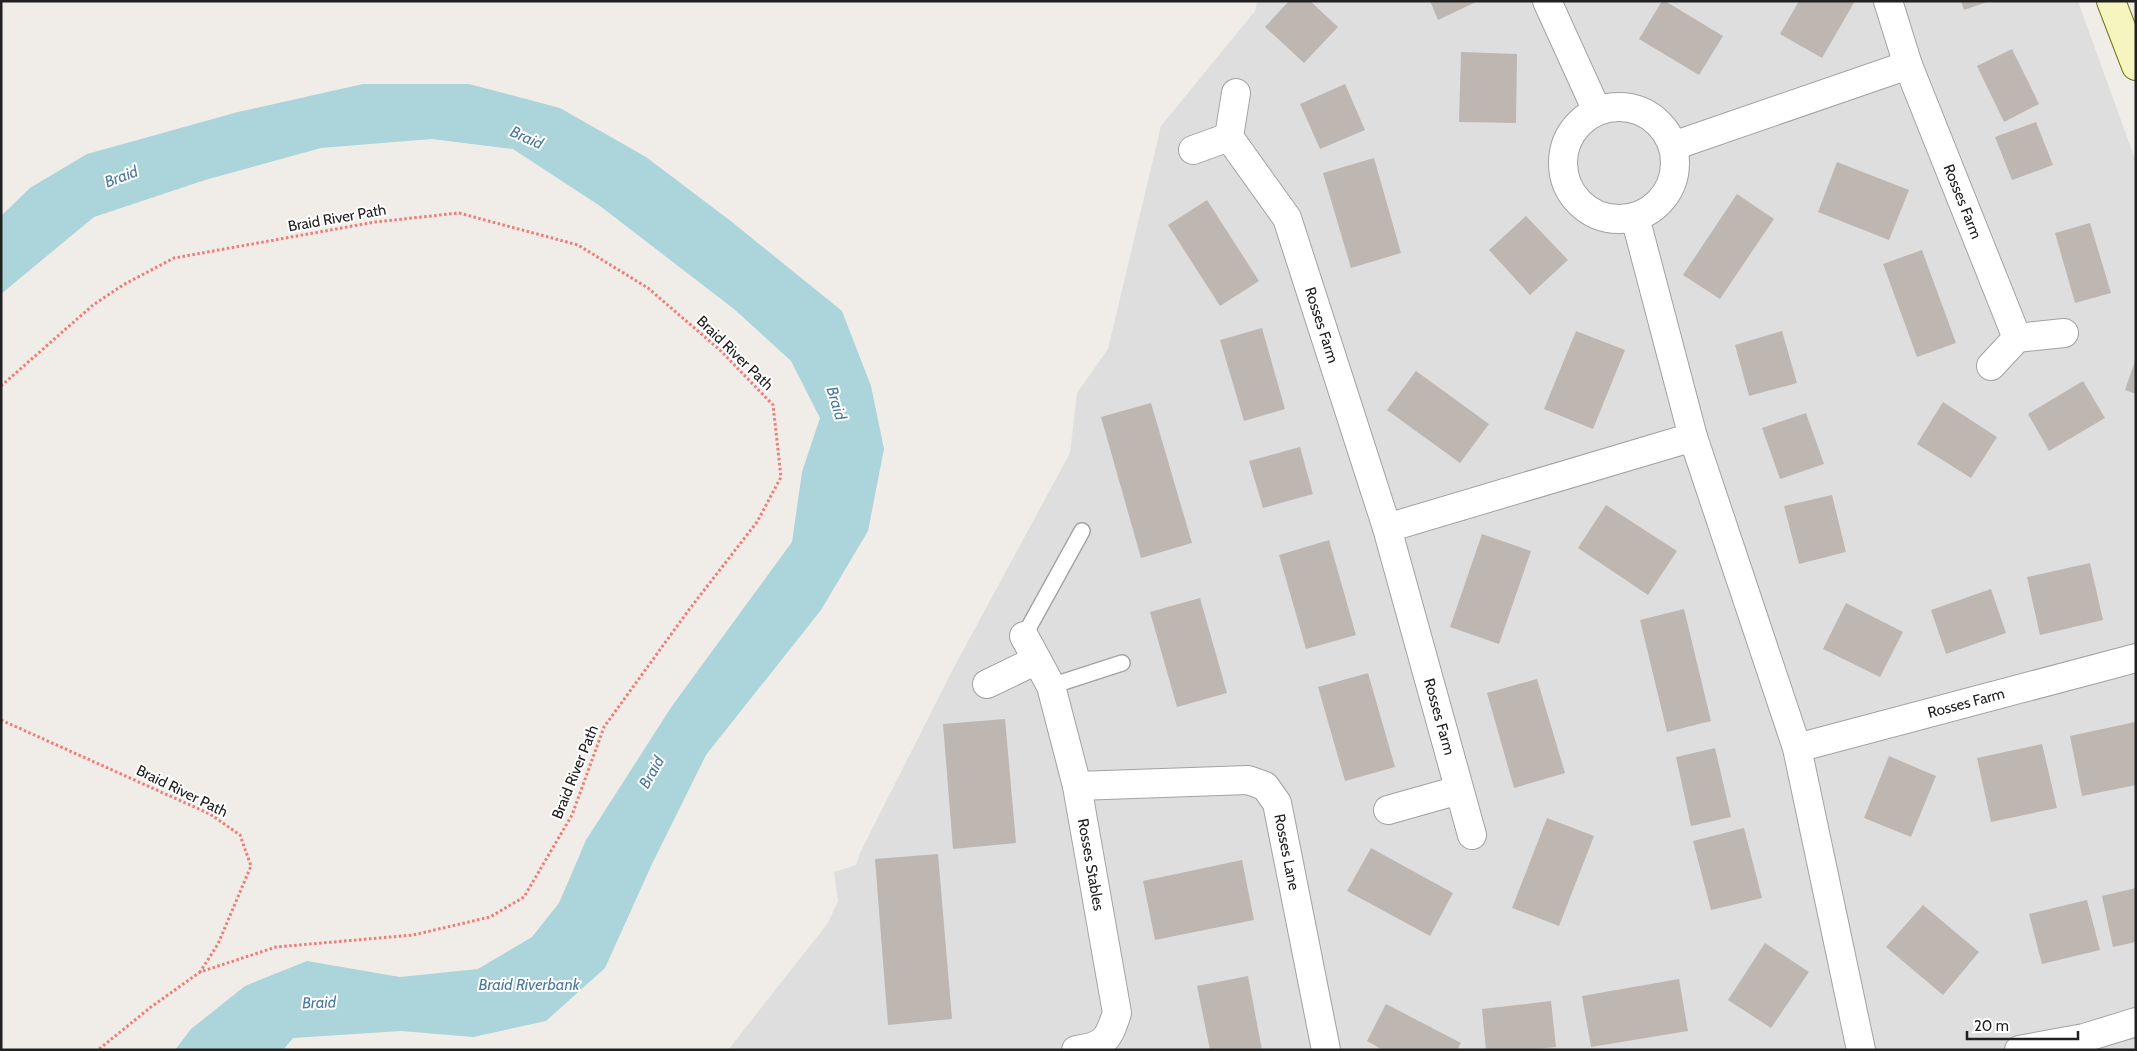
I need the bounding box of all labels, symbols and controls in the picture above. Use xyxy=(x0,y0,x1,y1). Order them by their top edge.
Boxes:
water label: Braid xyxy=(507,122,547,153)
water label: Braid xyxy=(102,161,141,191)
street label: Rosses Farm xyxy=(1940,162,1985,241)
street label: Braid River Path xyxy=(287,201,387,235)
street label: Rosses Farm xyxy=(1301,285,1342,365)
street label: Braid River Path xyxy=(693,312,777,394)
water label: Braid xyxy=(822,384,851,423)
street label: Rosses Farm xyxy=(1420,676,1458,757)
street label: Rosses Farm xyxy=(1926,684,2007,722)
street label: Braid River Path xyxy=(548,723,602,821)
water label: Braid xyxy=(635,752,669,792)
street label: Braid River Path xyxy=(133,761,231,821)
street label: Rosses Lane xyxy=(1270,812,1303,892)
street label: Rosses Stables xyxy=(1074,817,1108,912)
water label: Braid Riverbank xyxy=(478,975,581,994)
water label: Braid xyxy=(302,992,337,1013)
scale bar xyxy=(1967,1008,2078,1040)
text: 20 m xyxy=(1974,1017,2009,1035)

